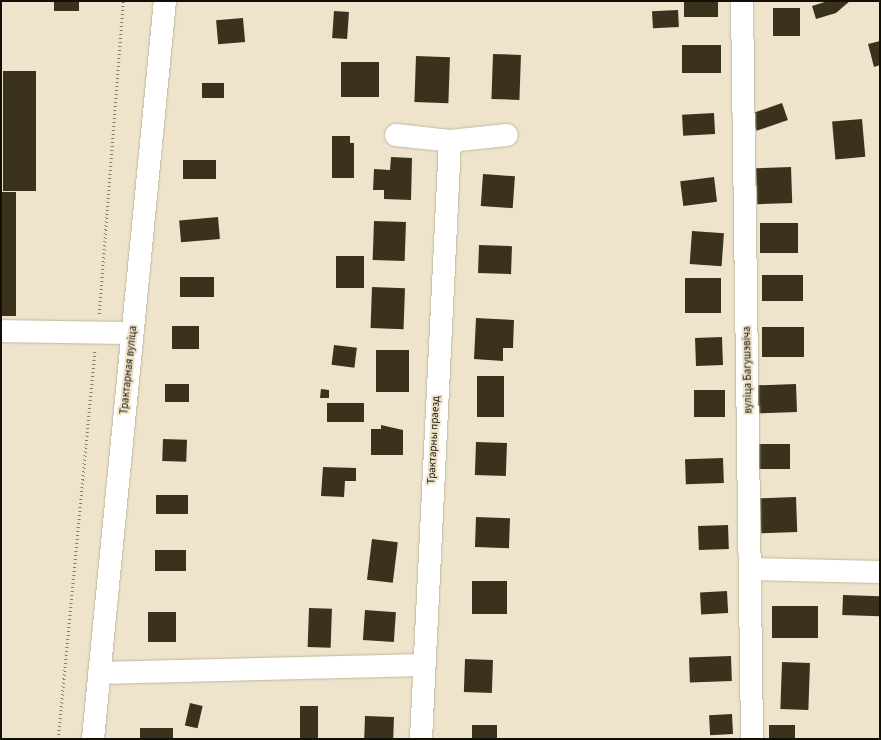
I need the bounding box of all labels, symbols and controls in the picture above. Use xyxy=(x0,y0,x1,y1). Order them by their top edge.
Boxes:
street label: Трактарная вуліца xyxy=(118,325,140,415)
street label: вуліца Багушэвіча xyxy=(741,326,755,414)
street label: Трактарны праезд xyxy=(425,396,443,484)

